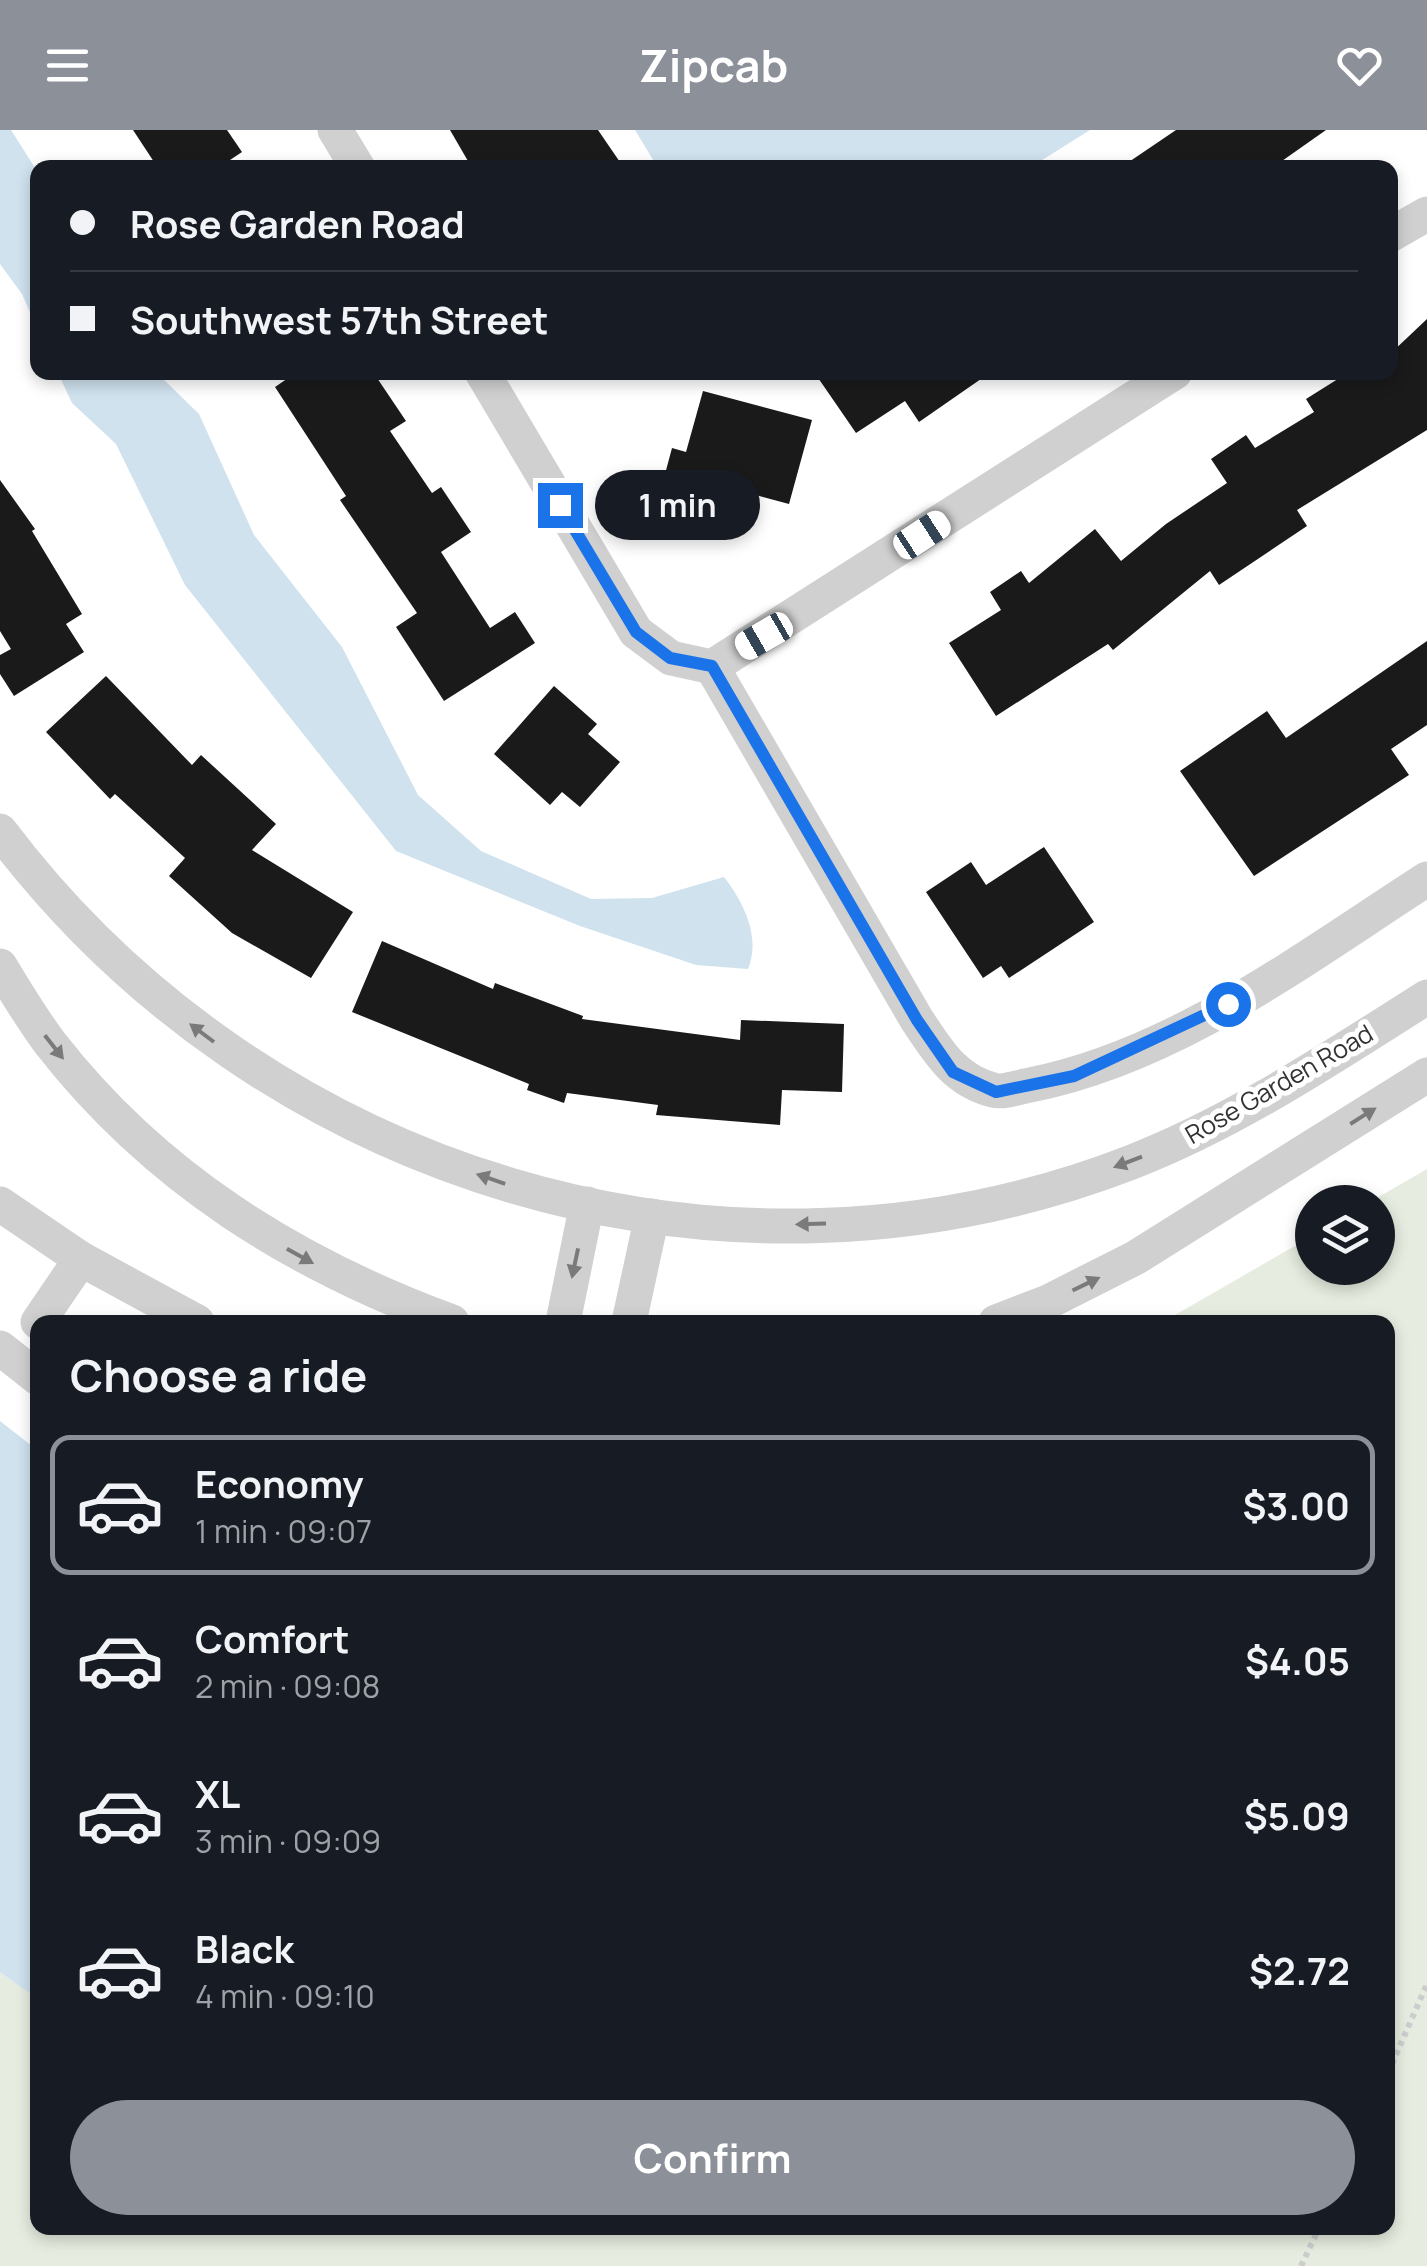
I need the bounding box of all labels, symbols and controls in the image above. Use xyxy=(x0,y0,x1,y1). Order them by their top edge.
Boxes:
text: Zipcab xyxy=(639,34,788,96)
icon: menu xyxy=(40,38,95,93)
icon: heart xyxy=(1332,38,1387,93)
text: Rose Garden Road xyxy=(130,197,465,249)
text: Southwest 57th Street xyxy=(130,293,549,345)
callout: 1 min xyxy=(595,470,760,540)
route end xyxy=(538,483,583,528)
text: 1 min xyxy=(638,483,717,527)
car xyxy=(889,506,955,564)
car xyxy=(731,608,797,664)
route start xyxy=(1206,982,1251,1027)
street label: Rose Garden Road xyxy=(1178,1016,1379,1152)
one-way arrow xyxy=(189,1024,215,1044)
one-way arrow xyxy=(43,1034,64,1060)
one-way arrow xyxy=(1350,1107,1377,1126)
one-way arrow xyxy=(1113,1155,1143,1170)
one-way arrow xyxy=(475,1171,505,1186)
map controls xyxy=(1295,1185,1395,1285)
button: layers xyxy=(1295,1185,1395,1285)
one-way arrow xyxy=(794,1217,826,1233)
one-way arrow xyxy=(286,1246,314,1264)
one-way arrow xyxy=(566,1248,582,1279)
one-way arrow xyxy=(1071,1276,1100,1293)
text: Choose a ride xyxy=(70,1344,367,1406)
text: Economy xyxy=(195,1457,364,1509)
icon: car xyxy=(75,1460,165,1550)
text: $3.00 xyxy=(1242,1479,1350,1531)
text: 1 min · 09:07 xyxy=(195,1509,372,1553)
text: Comfort xyxy=(195,1612,349,1664)
icon: car xyxy=(75,1615,165,1705)
text: $4.05 xyxy=(1245,1634,1350,1686)
text: 2 min · 09:08 xyxy=(195,1664,380,1708)
text: XL xyxy=(195,1767,240,1819)
icon: car xyxy=(75,1770,165,1860)
text: $5.09 xyxy=(1244,1789,1350,1841)
text: 3 min · 09:09 xyxy=(195,1819,381,1863)
text: Black xyxy=(195,1922,294,1974)
icon: car xyxy=(75,1925,165,2015)
text: $2.72 xyxy=(1249,1944,1350,1996)
text: 4 min · 09:10 xyxy=(195,1974,375,2018)
button: Confirm xyxy=(70,2100,1355,2215)

